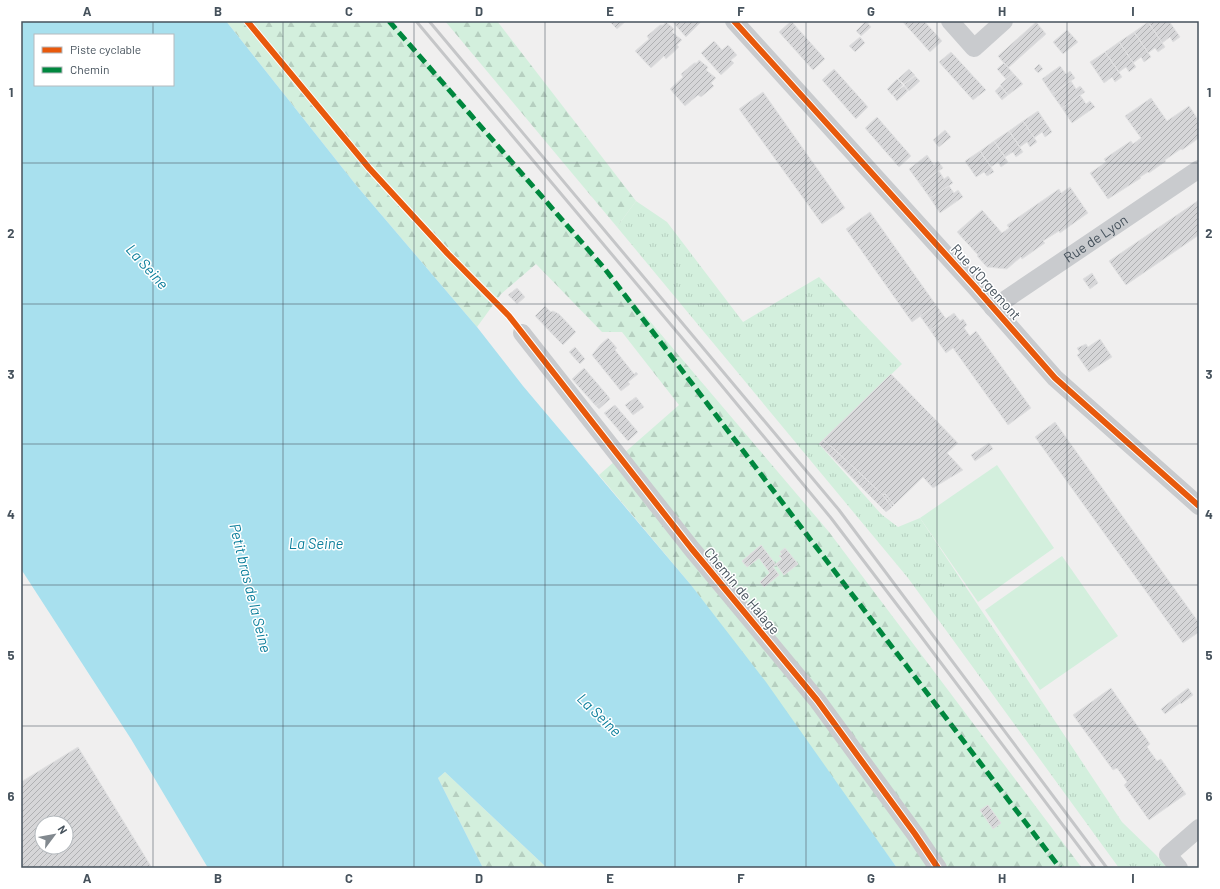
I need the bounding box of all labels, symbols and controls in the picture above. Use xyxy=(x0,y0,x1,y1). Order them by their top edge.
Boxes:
text: A xyxy=(83,3,92,19)
text: B xyxy=(214,3,222,19)
text: C xyxy=(345,3,353,19)
text: D xyxy=(475,3,483,19)
text: E xyxy=(606,3,614,19)
text: F xyxy=(737,3,745,19)
text: G xyxy=(867,3,875,19)
text: H xyxy=(998,3,1006,19)
text: I xyxy=(1131,3,1135,19)
legend xyxy=(34,34,174,86)
text: Piste cyclable xyxy=(70,42,141,56)
text: Chemin xyxy=(70,62,110,76)
text: 1 xyxy=(9,84,13,100)
text: 1 xyxy=(1207,84,1211,100)
street label: Rue de Lyon xyxy=(1060,211,1131,266)
text: 2 xyxy=(7,225,15,241)
text: 2 xyxy=(1205,225,1213,241)
water label: La Seine xyxy=(123,240,173,293)
street label: Rue d'Orgemont xyxy=(948,240,1025,323)
text: 3 xyxy=(7,366,15,382)
text: 3 xyxy=(1205,366,1213,382)
text: 4 xyxy=(7,506,15,522)
text: 4 xyxy=(1205,506,1213,522)
water label: Petit bras de la Seine xyxy=(226,521,276,654)
water label: La Seine xyxy=(289,534,344,552)
street label: Chemin de Halage xyxy=(701,544,784,638)
text: 5 xyxy=(7,647,15,663)
text: 5 xyxy=(1205,647,1213,663)
water label: La Seine xyxy=(574,689,626,740)
text: 6 xyxy=(8,788,15,804)
text: 6 xyxy=(1206,788,1213,804)
north arrow xyxy=(34,815,74,855)
text: N xyxy=(55,823,70,836)
text: A xyxy=(83,870,92,886)
text: B xyxy=(214,870,222,886)
text: C xyxy=(345,870,353,886)
text: D xyxy=(475,870,483,886)
text: E xyxy=(606,870,614,886)
text: F xyxy=(737,870,745,886)
text: G xyxy=(867,870,875,886)
text: H xyxy=(998,870,1006,886)
text: I xyxy=(1131,870,1135,886)

